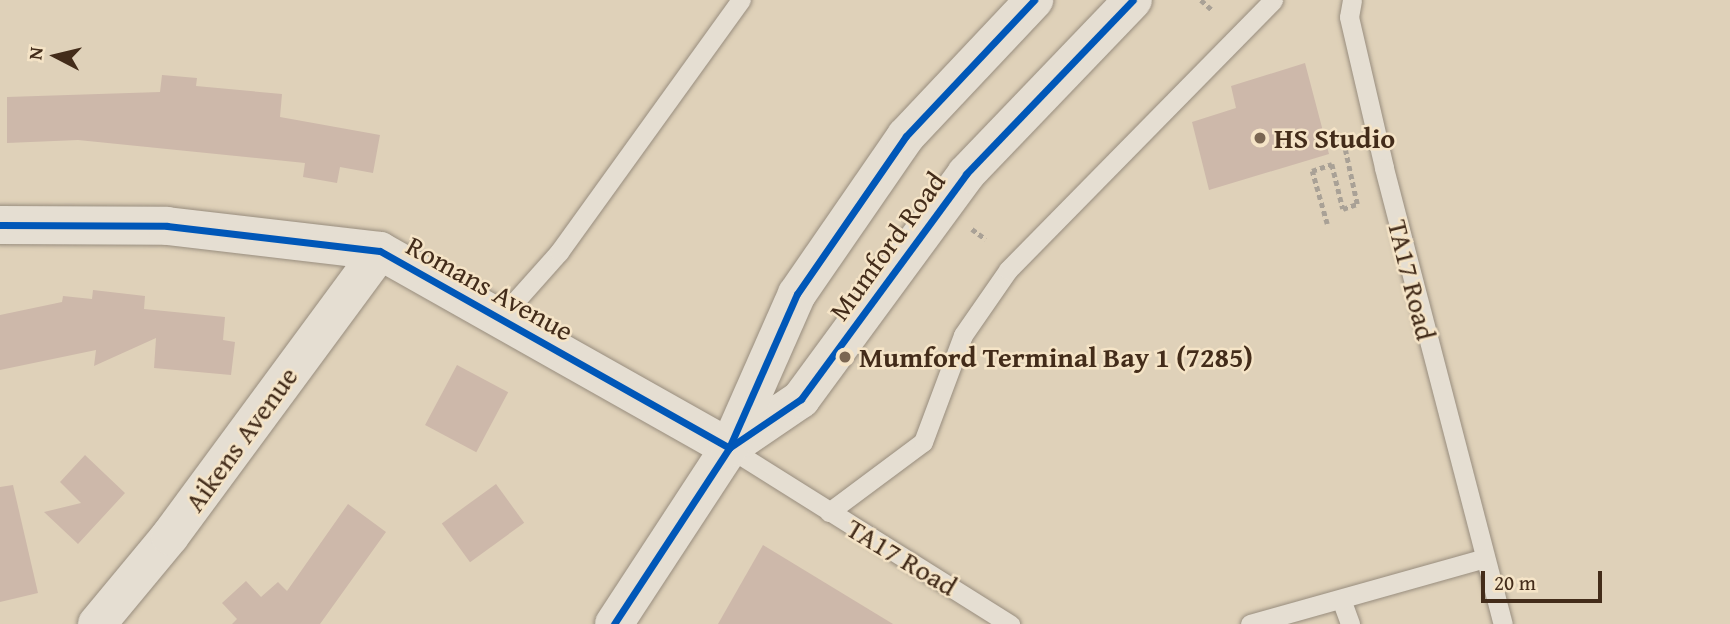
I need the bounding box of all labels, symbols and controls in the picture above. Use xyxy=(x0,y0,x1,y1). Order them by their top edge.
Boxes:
north arrow xyxy=(21,21,91,91)
text: N xyxy=(20,45,50,61)
place label: HS Studio xyxy=(1274,121,1395,155)
marker: HS Studio xyxy=(1252,130,1268,146)
street label: Mumford Road xyxy=(822,165,952,327)
street label: TA17 Road xyxy=(1381,216,1443,344)
street label: Romans Avenue xyxy=(401,228,579,348)
place label: Mumford Terminal Bay 1 (7285) xyxy=(859,340,1253,374)
marker: Mumford Terminal Bay 1 (7285) xyxy=(837,349,853,365)
street label: Aikens Avenue xyxy=(177,360,305,518)
street label: TA17 Road xyxy=(841,511,963,603)
scale bar xyxy=(1485,558,1606,602)
text: 20 m xyxy=(1494,567,1536,598)

